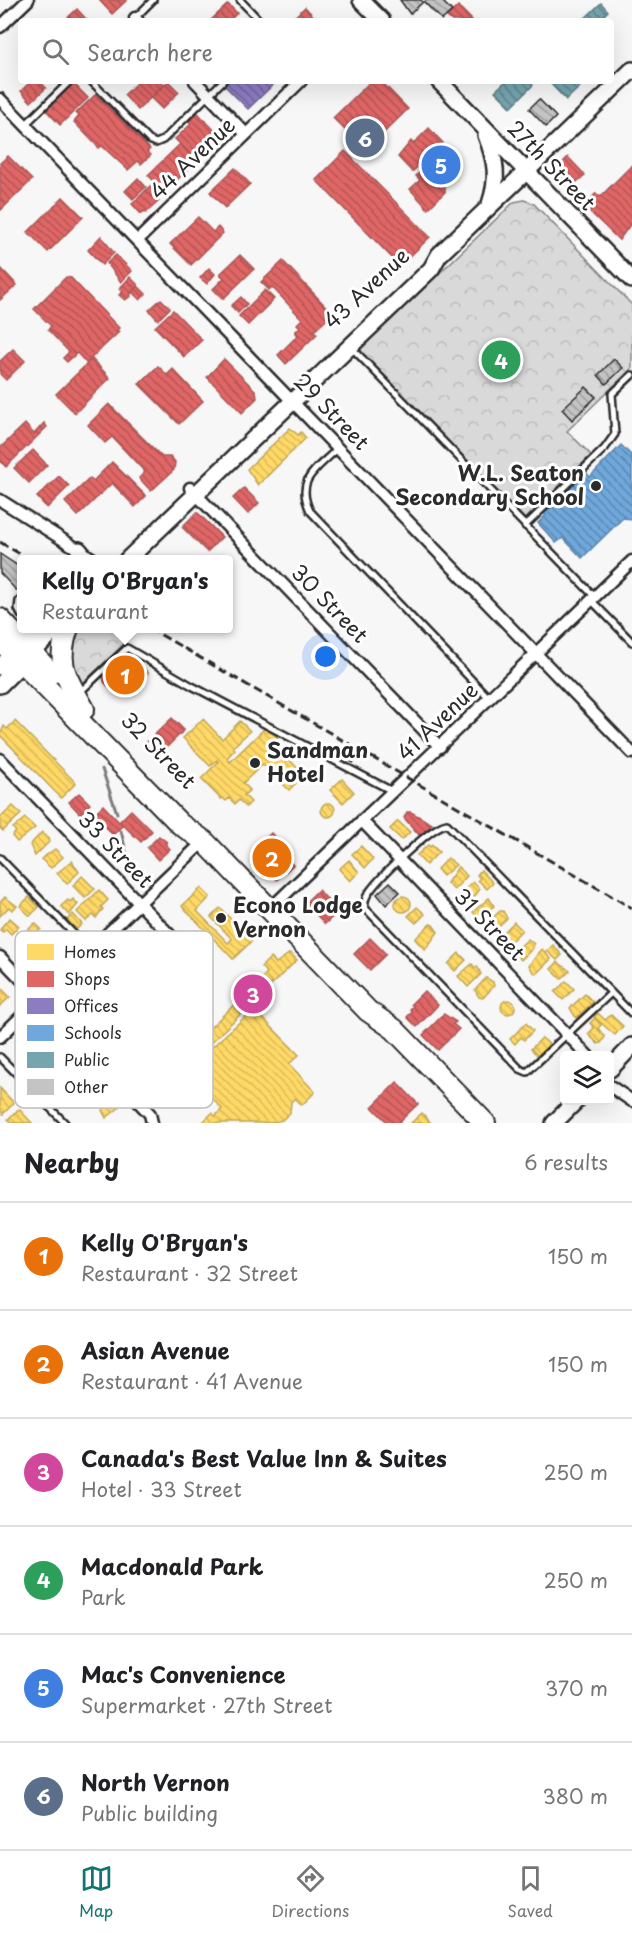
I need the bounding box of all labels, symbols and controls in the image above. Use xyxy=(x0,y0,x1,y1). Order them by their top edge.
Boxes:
search box xyxy=(18,18,614,84)
icon: search xyxy=(39,35,72,68)
text: Search here xyxy=(87,35,213,68)
street label: 44 Avenue xyxy=(142,109,241,206)
street label: 27th Street xyxy=(501,112,604,217)
pin: 6 xyxy=(346,116,385,160)
pin: 5 xyxy=(422,142,460,188)
street label: 43 Avenue xyxy=(316,239,416,336)
pin: 4 xyxy=(482,338,520,382)
street label: 29 Street xyxy=(287,365,378,457)
place label: W.L. Seaton Secondary School xyxy=(395,456,584,512)
marker: W.L. Seaton Secondary School xyxy=(589,479,603,493)
popup xyxy=(17,555,233,633)
street label: 30 Street xyxy=(285,556,376,649)
text: Kelly O'Bryan's xyxy=(41,563,209,596)
text: Restaurant xyxy=(41,596,148,626)
your location xyxy=(311,642,340,671)
pin: 1 xyxy=(106,652,144,698)
street label: 41 Avenue xyxy=(389,674,484,767)
street label: 32 Street xyxy=(114,704,204,795)
place label: Sandman Hotel xyxy=(267,733,368,789)
marker: Sandman Hotel xyxy=(248,756,262,770)
street label: 33 Street xyxy=(71,803,161,894)
pin: 2 xyxy=(252,836,292,880)
street label: 31 Street xyxy=(447,880,533,967)
place label: Econo Lodge Vernon xyxy=(233,888,363,944)
marker: Econo Lodge Vernon xyxy=(214,911,228,925)
legend xyxy=(15,931,213,1108)
text: Homes xyxy=(64,939,116,963)
text: Shops xyxy=(64,966,110,990)
pin: 3 xyxy=(234,972,272,1016)
text: Offices xyxy=(64,993,118,1017)
text: Schools xyxy=(64,1020,122,1044)
text: Public xyxy=(64,1047,109,1071)
map controls xyxy=(560,1051,614,1105)
button: layers xyxy=(560,1051,614,1105)
text: Other xyxy=(64,1074,108,1098)
text: Nearby xyxy=(24,1143,119,1182)
text: 6 results xyxy=(524,1147,608,1177)
text: Kelly O'Bryan's xyxy=(81,1225,248,1258)
text: 1 xyxy=(39,1241,48,1271)
text: 150 m xyxy=(548,1241,608,1271)
text: Restaurant · 32 Street xyxy=(81,1258,298,1288)
text: Asian Avenue xyxy=(81,1333,230,1366)
text: 2 xyxy=(36,1349,51,1379)
text: 150 m xyxy=(548,1349,608,1379)
text: Restaurant · 41 Avenue xyxy=(81,1366,303,1396)
text: Canada's Best Value Inn & Suites xyxy=(81,1441,447,1474)
text: 3 xyxy=(37,1457,50,1487)
text: 250 m xyxy=(544,1457,608,1487)
text: Hotel · 33 Street xyxy=(81,1474,242,1504)
text: Macdonald Park xyxy=(81,1549,263,1582)
text: 4 xyxy=(37,1565,50,1595)
text: 250 m xyxy=(544,1565,608,1595)
text: Park xyxy=(81,1582,126,1612)
text: Mac's Convenience xyxy=(81,1657,286,1690)
text: 5 xyxy=(37,1673,50,1703)
text: 370 m xyxy=(545,1673,608,1703)
text: Supermarket · 27th Street xyxy=(81,1690,332,1720)
text: North Vernon xyxy=(81,1765,230,1798)
text: 6 xyxy=(36,1781,51,1811)
text: 380 m xyxy=(542,1781,608,1811)
text: Public building xyxy=(81,1798,218,1828)
tab: Map xyxy=(79,1862,113,1922)
tab: Directions xyxy=(271,1862,349,1922)
tab: Saved xyxy=(507,1862,553,1922)

